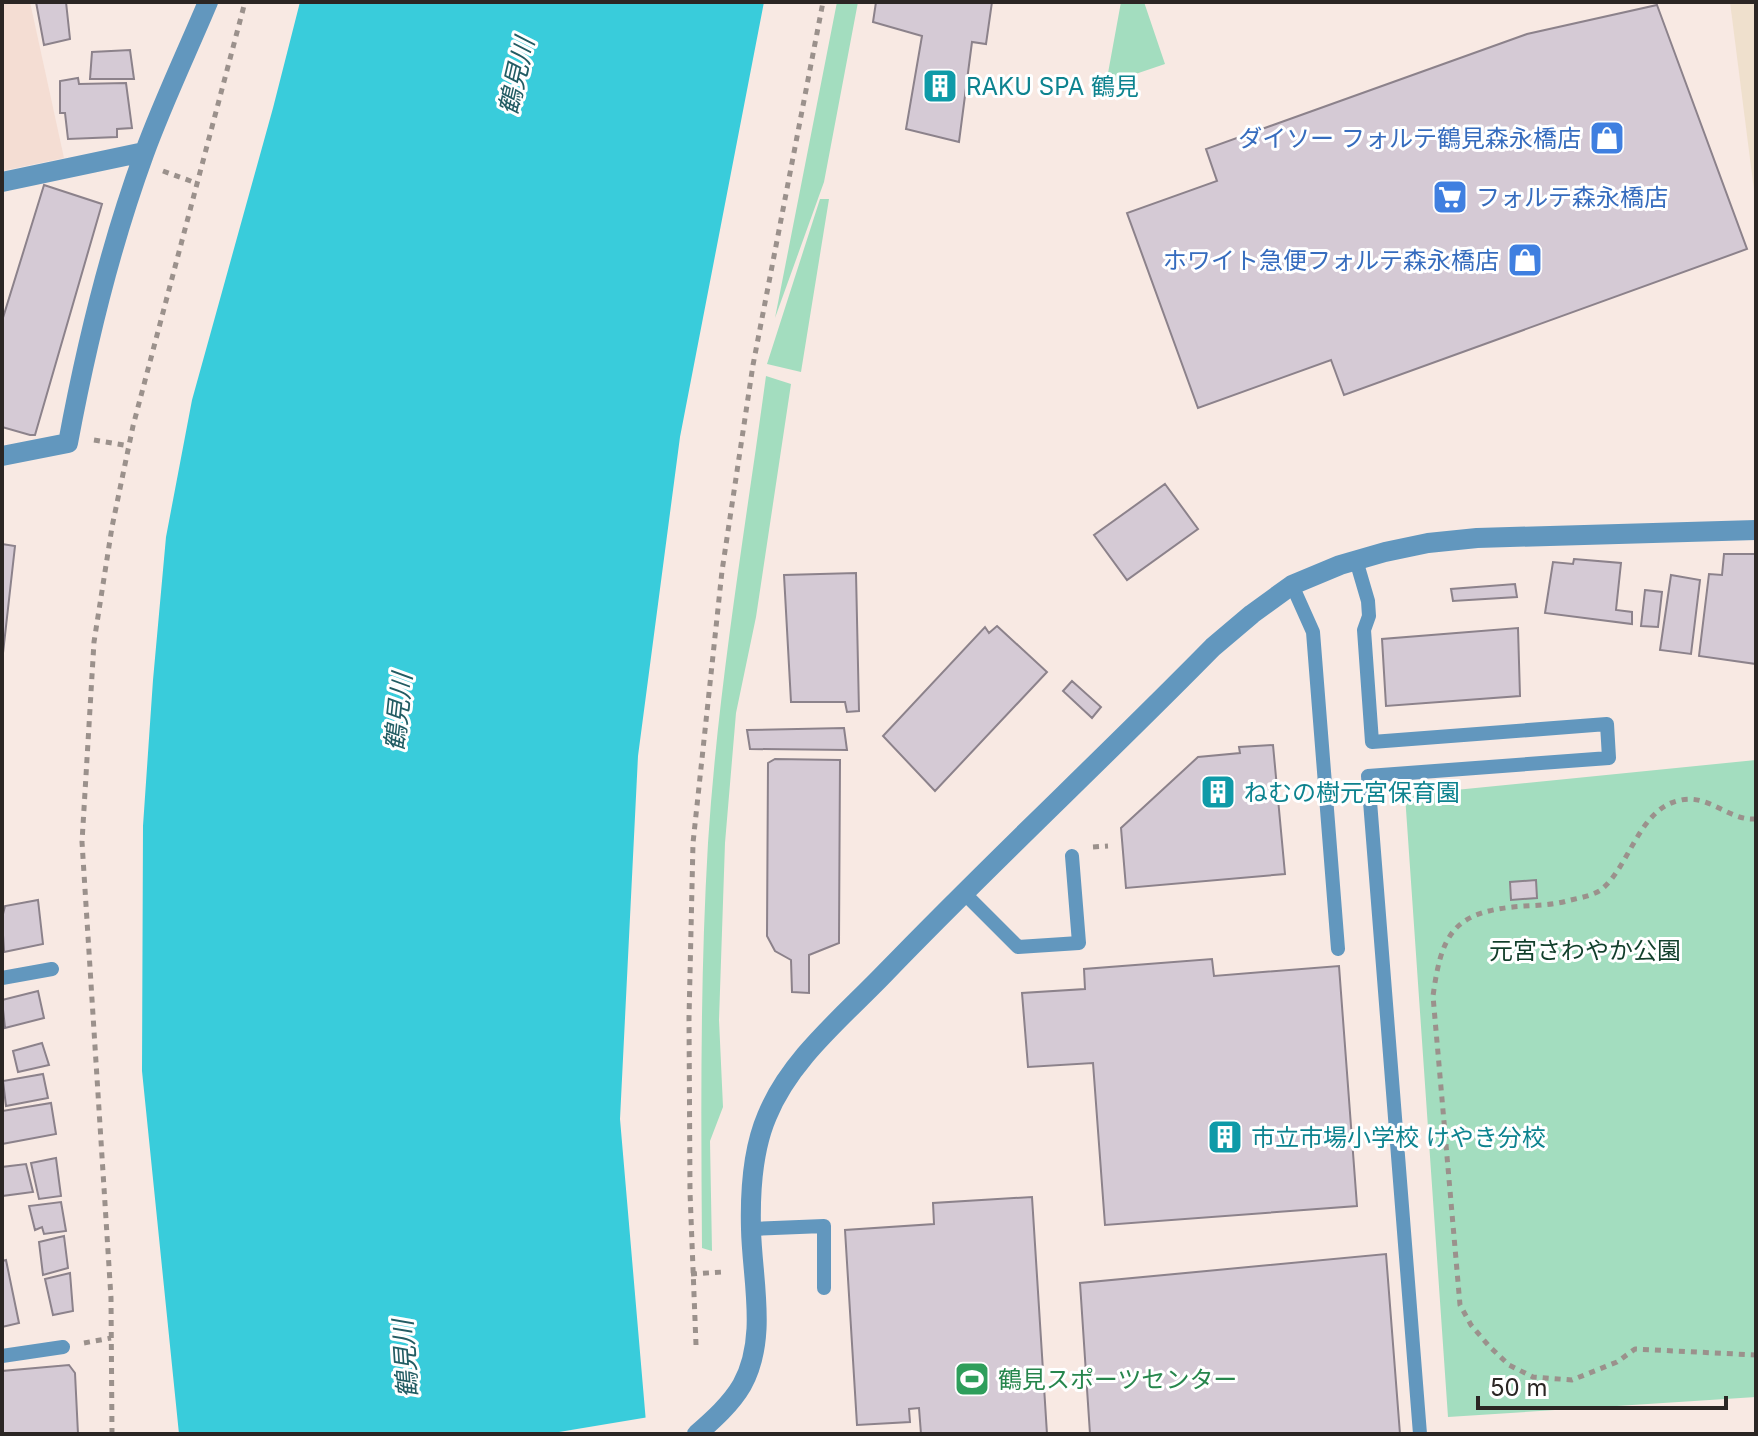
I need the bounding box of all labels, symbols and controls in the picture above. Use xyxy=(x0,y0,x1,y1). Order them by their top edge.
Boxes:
water label: 鶴見川 xyxy=(492,32,541,117)
building icon: RAKU SPA 鶴見 xyxy=(921,67,959,105)
place label: RAKU SPA 鶴見 xyxy=(966,72,1139,101)
shop icon: ダイソー フォルテ鶴見森永橋店 xyxy=(1588,119,1626,157)
place label: ダイソー フォルテ鶴見森永橋店 xyxy=(1238,124,1581,153)
supermarket icon: フォルテ森永橋店 xyxy=(1431,178,1469,216)
place label: フォルテ森永橋店 xyxy=(1476,183,1668,212)
shop icon: ホワイト急便フォルテ森永橋店 xyxy=(1506,241,1544,279)
place label: ホワイト急便フォルテ森永橋店 xyxy=(1163,246,1499,275)
water label: 鶴見川 xyxy=(379,669,418,752)
building icon: ねむの樹元宮保育園 xyxy=(1199,773,1237,811)
place label: ねむの樹元宮保育園 xyxy=(1244,778,1460,807)
park label: 元宮さわやか公園 xyxy=(1489,936,1681,965)
building icon: 市立市場小学校 けやき分校 xyxy=(1206,1118,1244,1156)
place label: 市立市場小学校 けやき分校 xyxy=(1251,1123,1546,1152)
water label: 鶴見川 xyxy=(387,1316,423,1399)
sports icon: 鶴見スポーツセンター xyxy=(953,1360,991,1398)
scale bar xyxy=(1478,1360,1726,1410)
place label: 鶴見スポーツセンター xyxy=(998,1365,1238,1394)
text: 50 m xyxy=(1490,1373,1548,1402)

